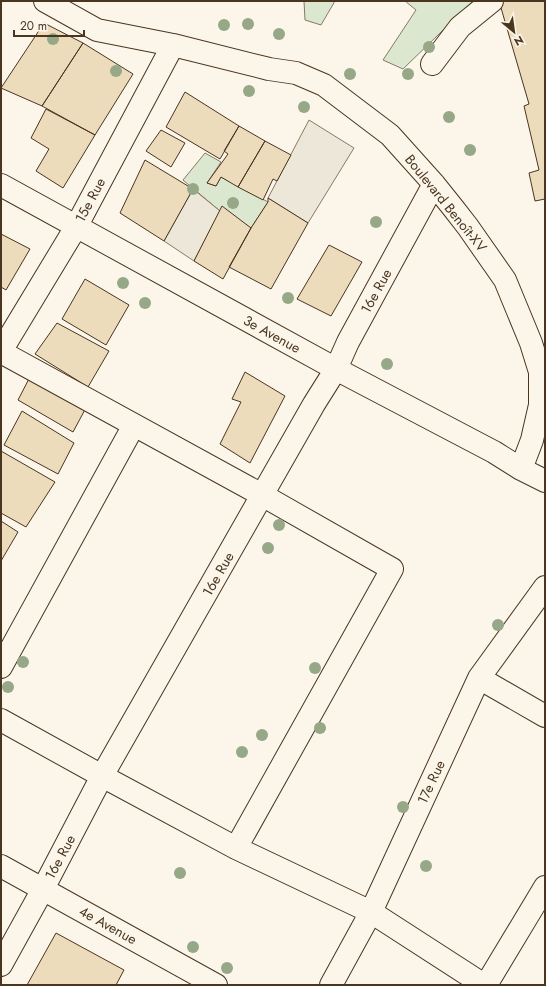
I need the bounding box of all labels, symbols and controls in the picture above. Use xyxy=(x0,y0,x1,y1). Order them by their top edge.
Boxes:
scale bar xyxy=(14,12,84,38)
north arrow xyxy=(494,12,534,52)
text: 20 m xyxy=(20,17,47,35)
text: N xyxy=(511,32,527,50)
street label: Boulevard Benoît-XV xyxy=(400,150,492,257)
street label: 15e Rue xyxy=(70,174,110,226)
street label: 16e Rue xyxy=(356,265,396,317)
street label: 3e Avenue xyxy=(240,310,304,358)
street label: 16e Rue xyxy=(197,548,239,600)
street label: 17e Rue xyxy=(412,757,450,807)
street label: 16e Rue xyxy=(40,831,80,883)
street label: 4e Avenue xyxy=(76,901,140,949)

